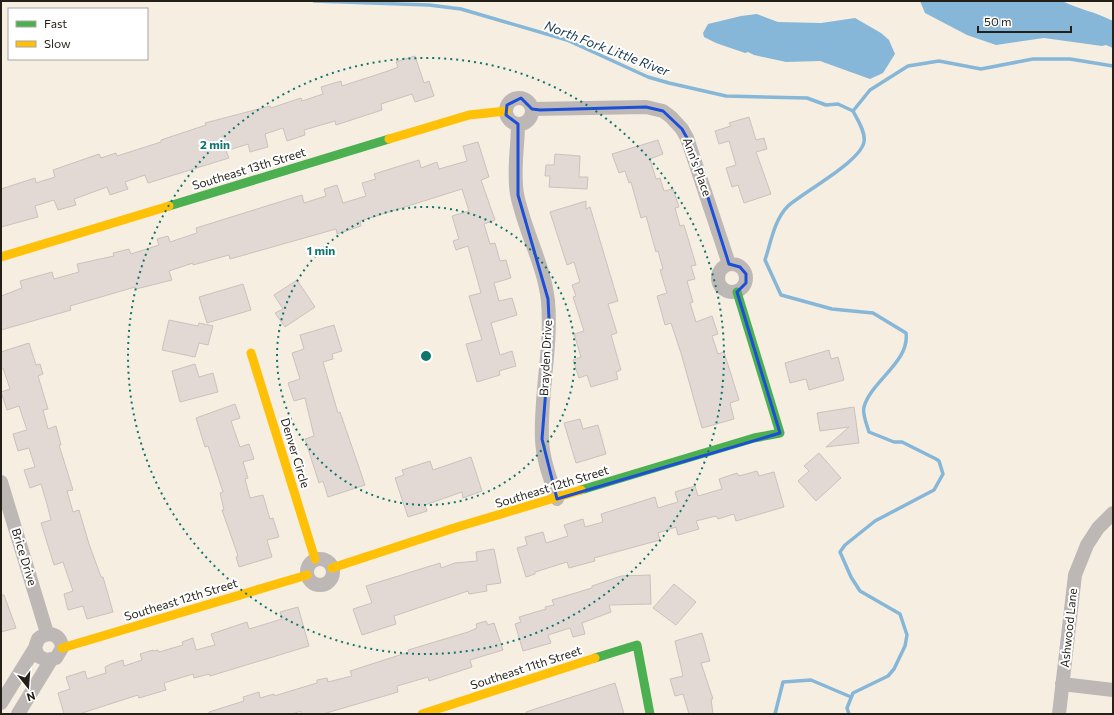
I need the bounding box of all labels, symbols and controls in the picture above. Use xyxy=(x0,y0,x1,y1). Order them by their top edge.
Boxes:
legend xyxy=(8,8,148,60)
scale bar xyxy=(978,8,1071,34)
text: 50 m xyxy=(984,14,1012,28)
text: Fast xyxy=(44,16,67,30)
water label: North Fork Little River xyxy=(542,17,672,79)
text: Slow xyxy=(44,36,71,50)
street label: Ann's Place xyxy=(681,135,715,198)
text: 2 min xyxy=(200,137,230,151)
street label: Southeast 13th Street xyxy=(190,144,307,192)
text: 1 min xyxy=(307,243,335,257)
street label: Brayden Drive xyxy=(536,320,554,396)
centre of rings xyxy=(419,349,433,363)
street label: Denver Circle xyxy=(279,416,313,489)
street label: Southeast 12th Street xyxy=(493,462,610,510)
street label: Brice Drive xyxy=(10,526,40,587)
street label: Southeast 12th Street xyxy=(122,575,239,623)
street label: Ashwood Lane xyxy=(1057,587,1079,668)
street label: Southeast 11th Street xyxy=(468,642,583,692)
north arrow xyxy=(8,667,48,707)
text: N xyxy=(25,690,37,704)

